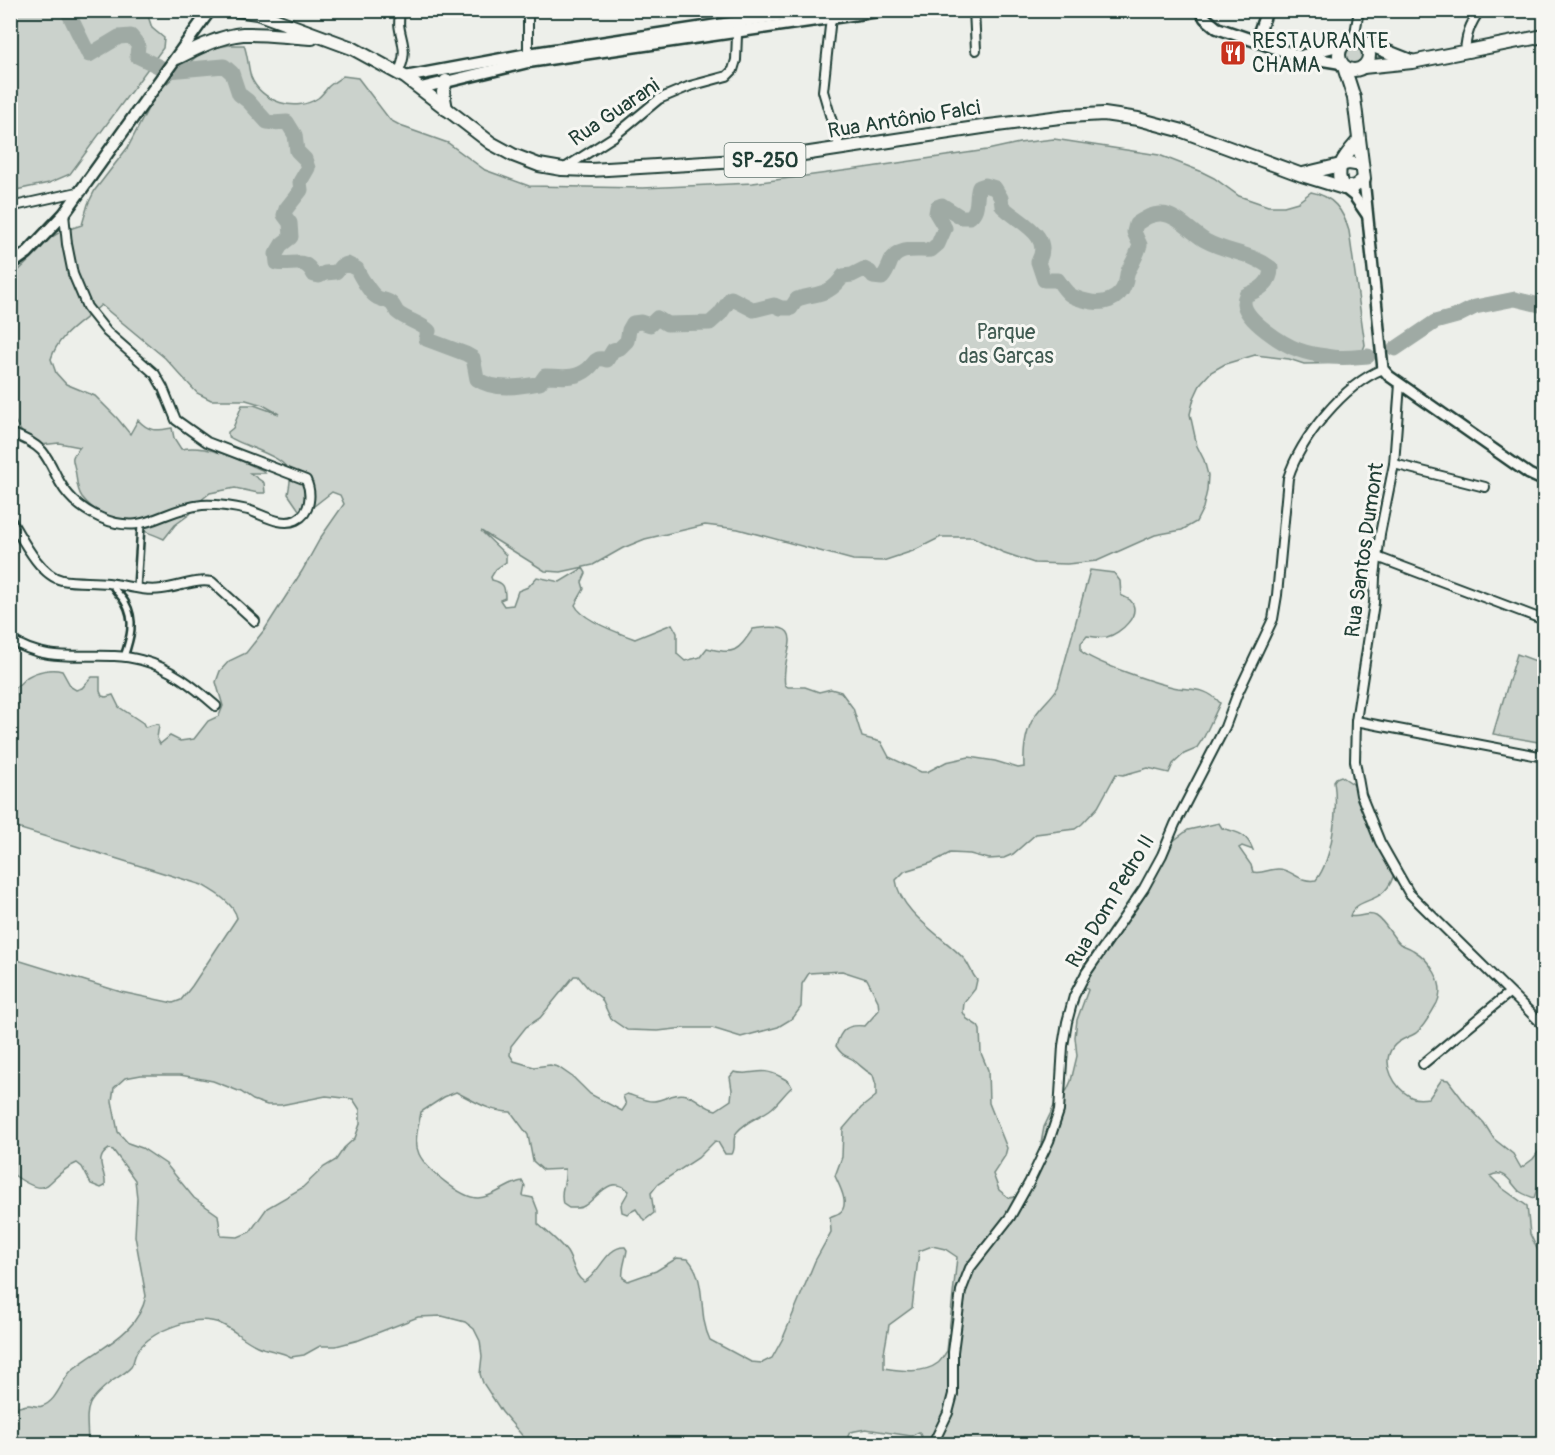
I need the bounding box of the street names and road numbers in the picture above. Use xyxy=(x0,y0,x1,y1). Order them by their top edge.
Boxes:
street label: Rua Guarani xyxy=(564,72,665,153)
street label: Rua Antônio Falci xyxy=(826,94,983,145)
road number: SP-250 xyxy=(724,143,806,177)
street label: Rua Santos Dumont xyxy=(1339,460,1390,639)
street label: Rua Dom Pedro II xyxy=(1060,830,1161,973)

